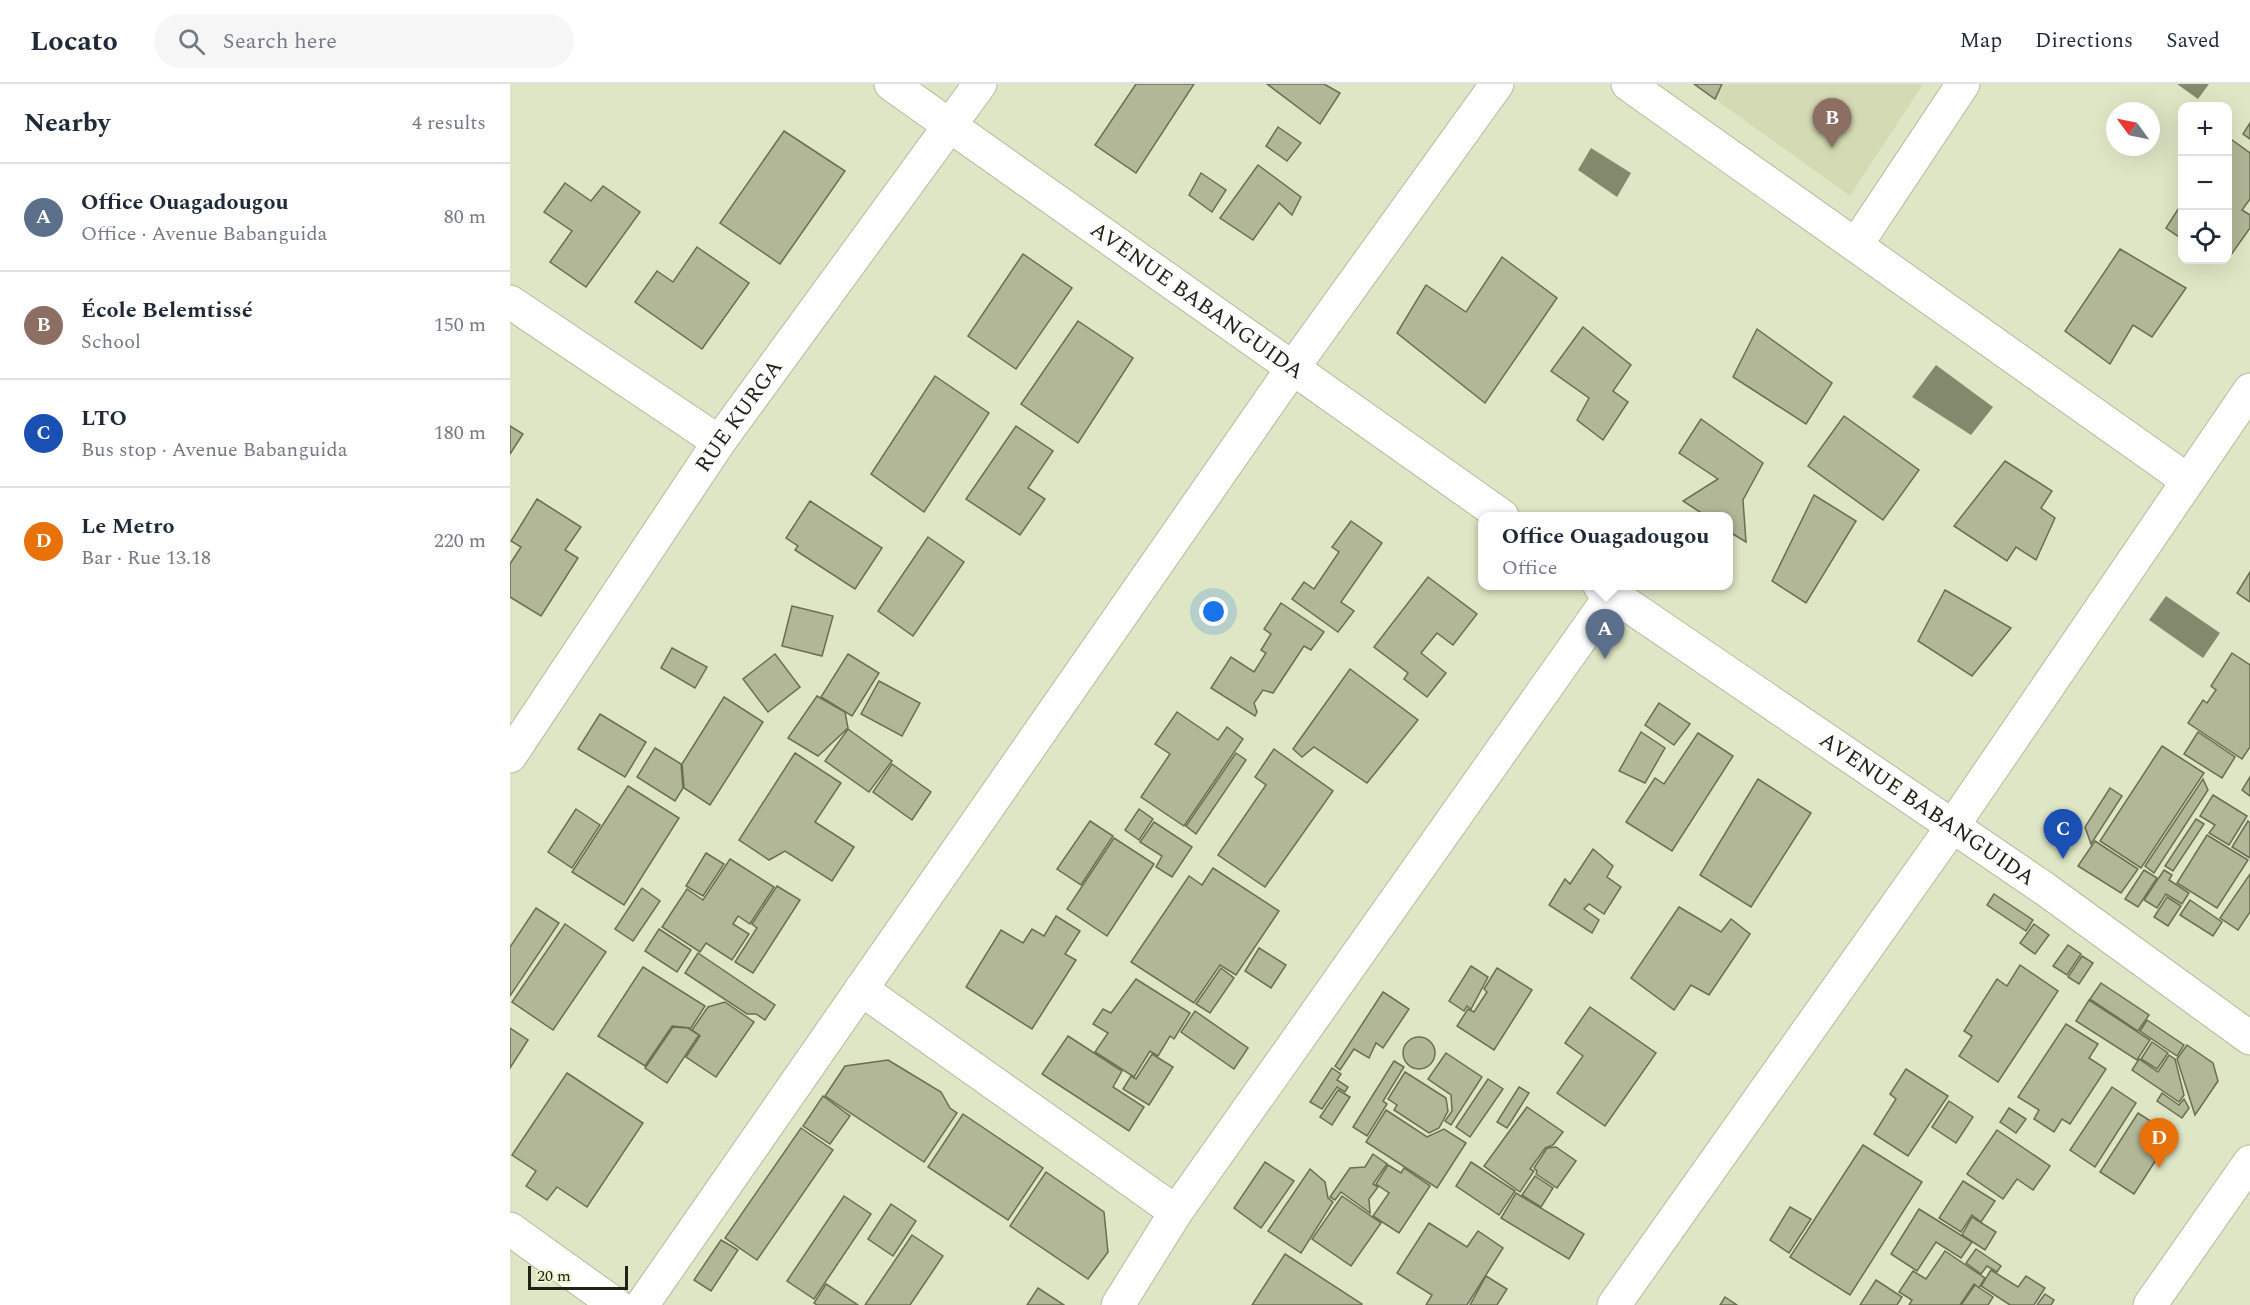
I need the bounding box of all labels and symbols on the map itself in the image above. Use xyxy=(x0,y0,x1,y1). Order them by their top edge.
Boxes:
pin: B xyxy=(1812,98,1852,148)
north arrow xyxy=(2106,102,2160,156)
street label: AVENUE BABANGUIDA xyxy=(1084,213,1311,388)
street label: RUE KURGA xyxy=(687,352,791,479)
your location xyxy=(1199,597,1228,626)
pin: A xyxy=(1586,610,1624,659)
street label: AVENUE BABANGUIDA xyxy=(1813,724,2042,894)
pin: C xyxy=(2044,810,2082,859)
pin: D xyxy=(2140,1118,2178,1168)
scale bar xyxy=(528,1263,628,1290)

